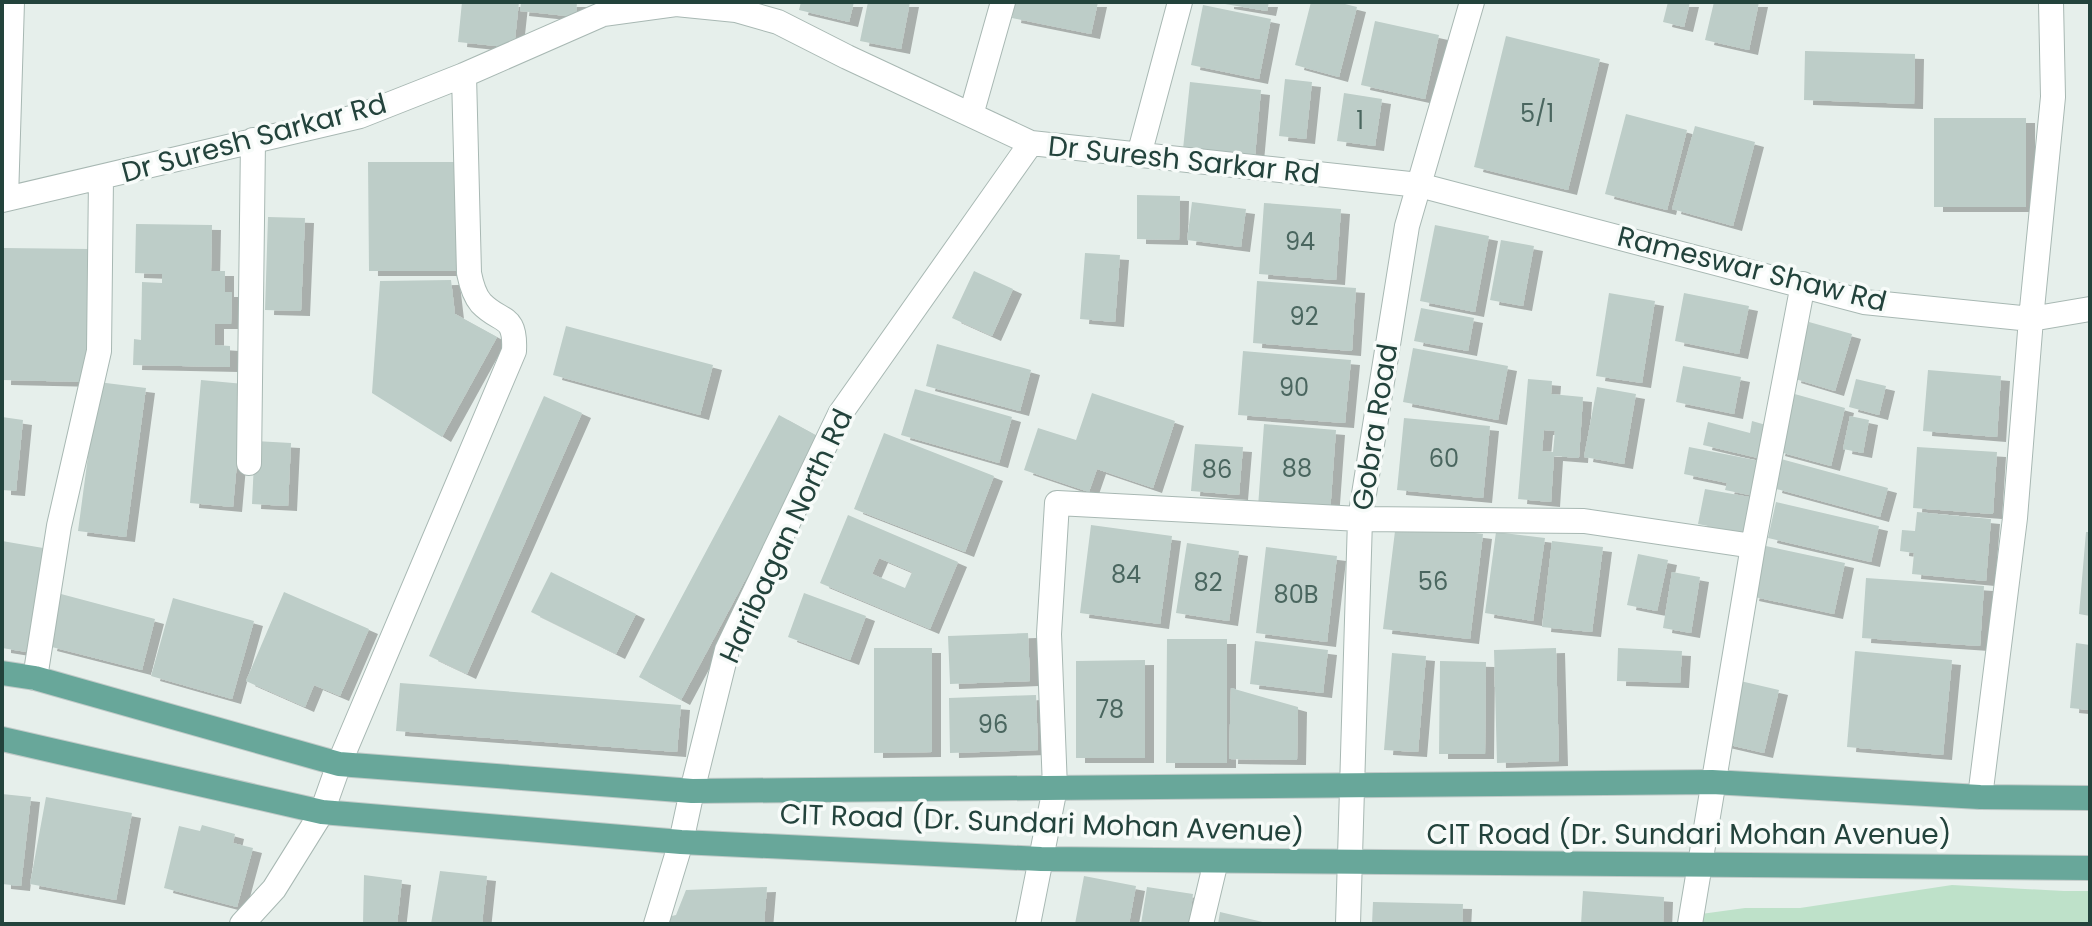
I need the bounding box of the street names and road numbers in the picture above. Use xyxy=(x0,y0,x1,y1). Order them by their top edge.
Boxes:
street label: Dr Suresh Sarkar Rd xyxy=(117,84,391,192)
street label: Dr Suresh Sarkar Rd xyxy=(1046,126,1322,194)
street label: Rameswar Shaw Rd xyxy=(1613,217,1891,321)
street label: Gobra Road xyxy=(1343,341,1407,513)
street label: Haribagan North Rd xyxy=(710,403,862,669)
street label: CIT Road (Dr. Sundari Mohan Avenue) xyxy=(779,794,1305,852)
street label: CIT Road (Dr. Sundari Mohan Avenue) xyxy=(1427,815,1951,854)

